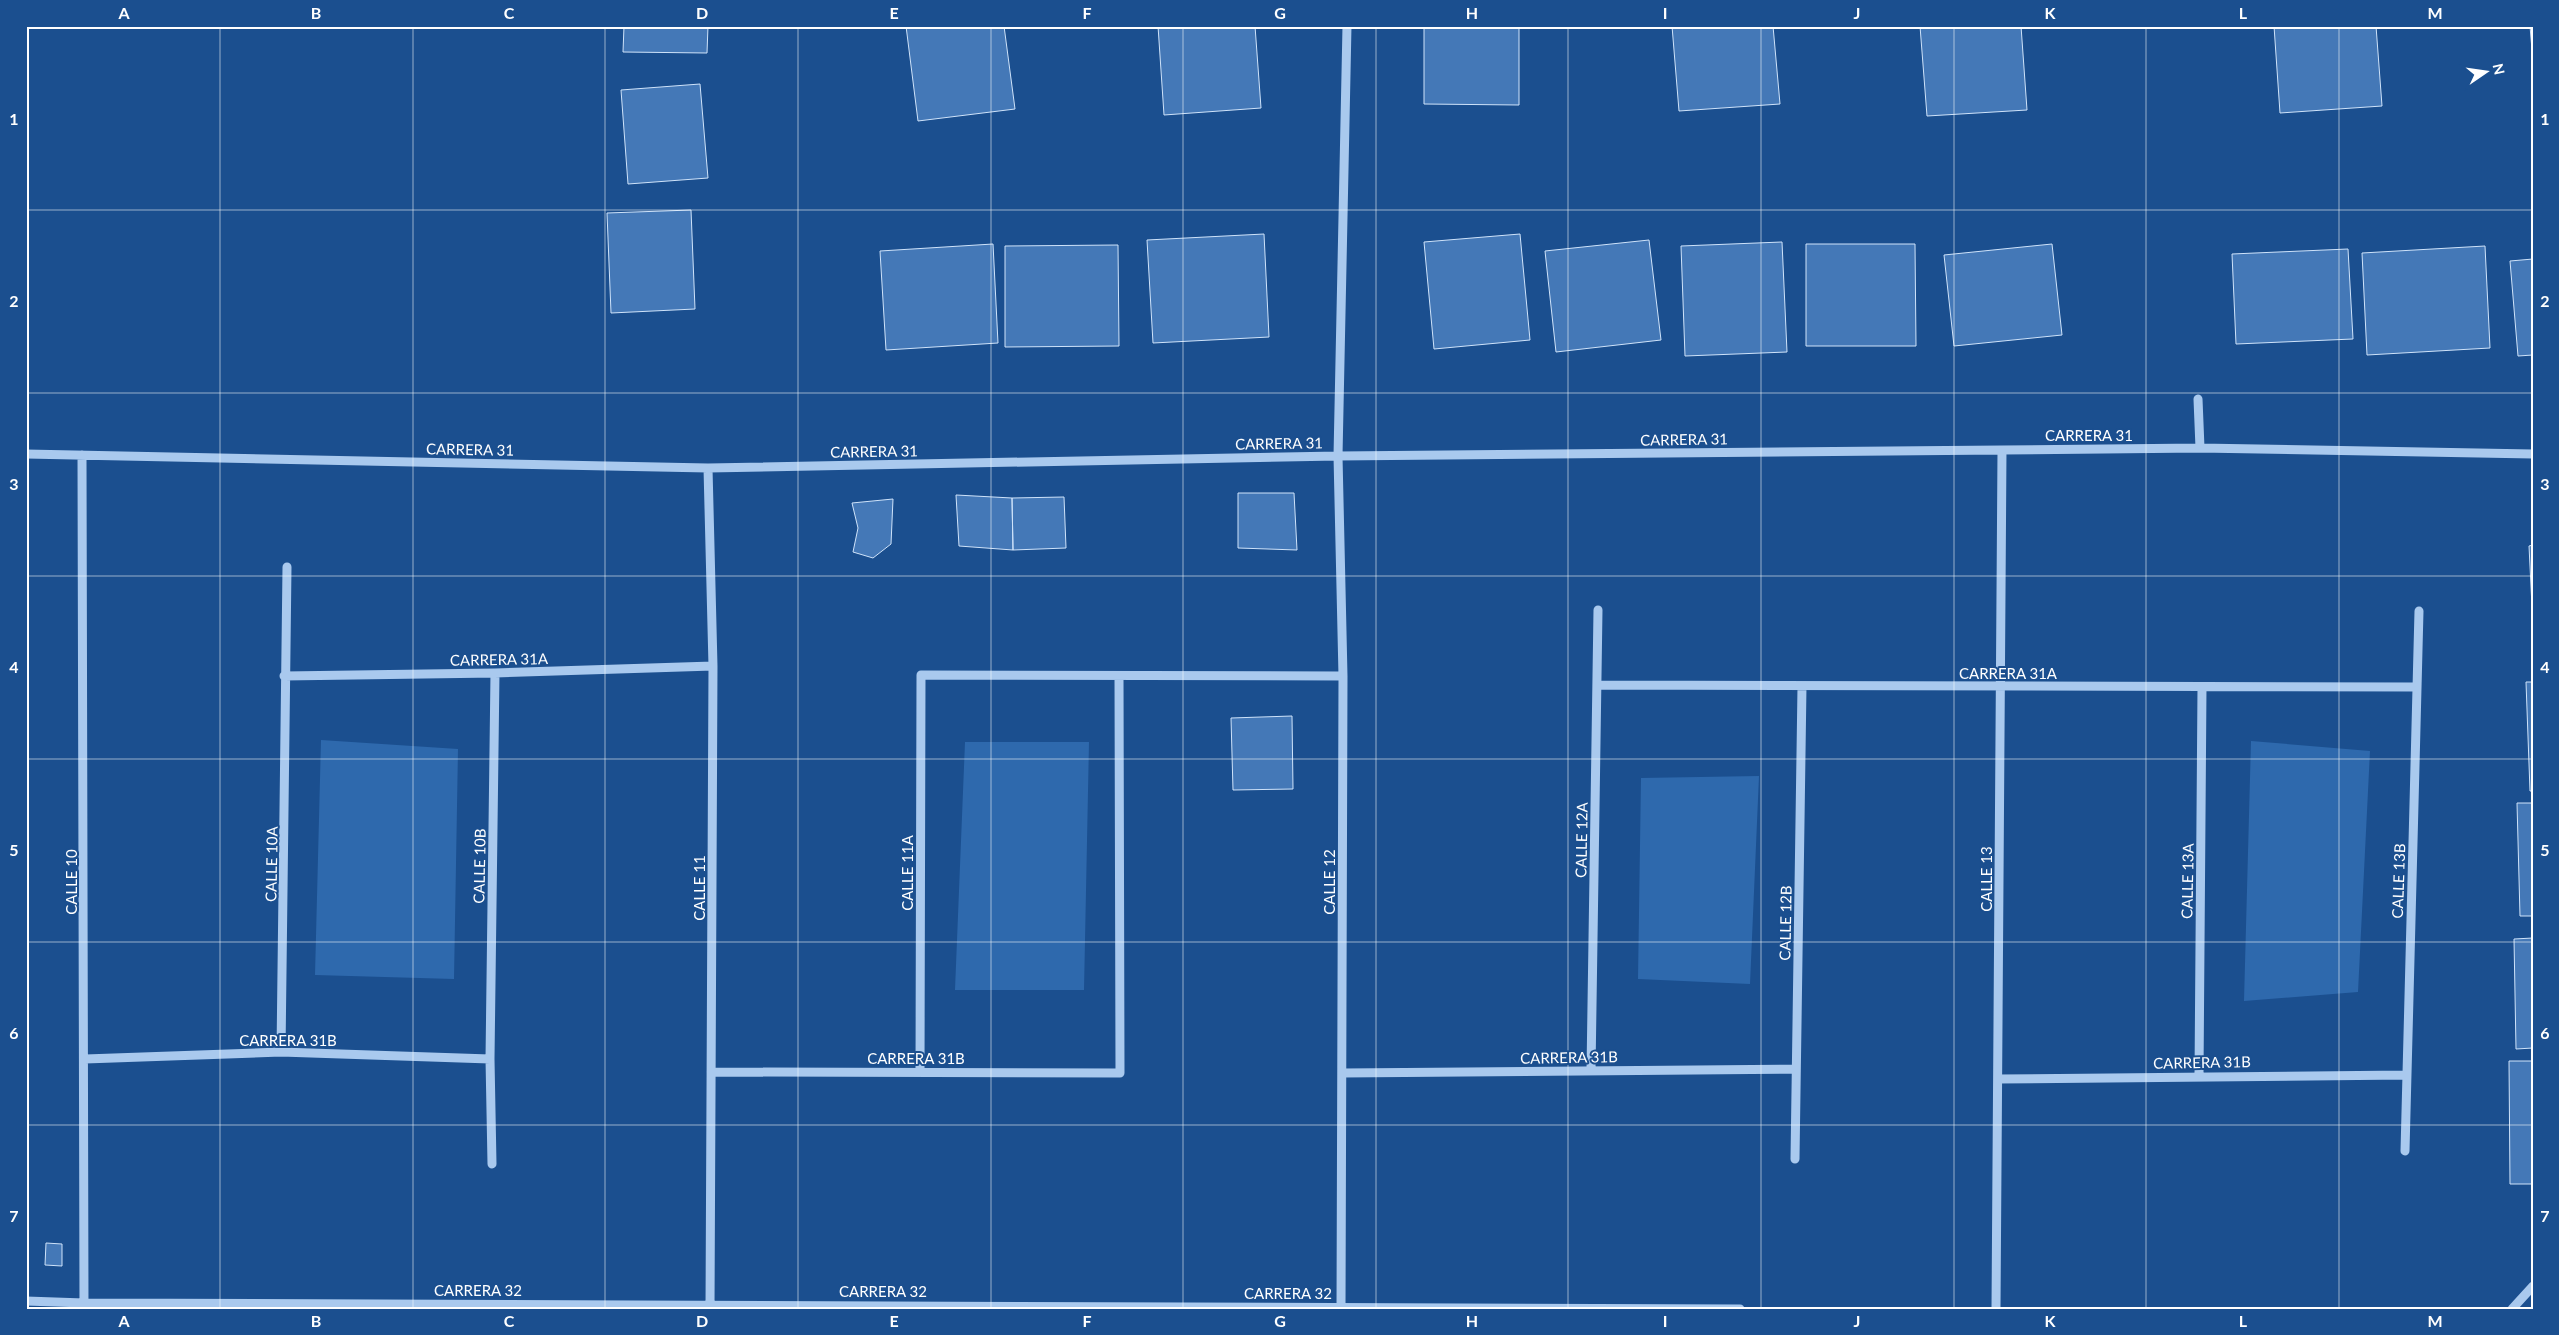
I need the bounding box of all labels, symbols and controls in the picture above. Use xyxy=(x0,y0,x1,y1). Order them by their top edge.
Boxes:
text: A xyxy=(117,3,130,22)
text: B xyxy=(311,3,321,22)
text: C xyxy=(504,3,515,22)
text: D xyxy=(696,3,708,22)
text: E xyxy=(889,3,899,22)
text: F xyxy=(1082,3,1092,22)
text: G xyxy=(1274,3,1286,22)
text: H xyxy=(1466,3,1478,22)
text: I xyxy=(1663,3,1667,22)
text: J xyxy=(1854,3,1860,22)
text: K xyxy=(2045,3,2057,22)
text: L xyxy=(2239,3,2248,22)
text: M xyxy=(2427,3,2443,22)
north arrow xyxy=(2462,48,2512,98)
text: N xyxy=(2490,62,2509,76)
text: 1 xyxy=(9,109,19,128)
text: 1 xyxy=(2540,109,2550,128)
text: 2 xyxy=(9,291,19,310)
text: 2 xyxy=(2540,291,2550,310)
street label: CARRERA 31 xyxy=(2045,426,2133,444)
street label: CARRERA 31 xyxy=(1640,429,1728,449)
street label: CARRERA 31 xyxy=(1235,433,1323,453)
street label: CARRERA 31 xyxy=(426,439,514,459)
street label: CARRERA 31 xyxy=(830,441,918,461)
text: 3 xyxy=(9,474,19,493)
text: 3 xyxy=(2540,474,2550,493)
street label: CARRERA 31A xyxy=(450,649,549,669)
text: 4 xyxy=(9,657,19,676)
text: 4 xyxy=(2540,657,2550,676)
street label: CARRERA 31A xyxy=(1959,664,2058,682)
street label: CALLE 12A xyxy=(1571,801,1591,878)
street label: CALLE 10A xyxy=(261,825,281,902)
street label: CALLE 10B xyxy=(469,828,489,904)
street label: CALLE 11A xyxy=(898,834,916,911)
text: 5 xyxy=(9,840,19,859)
text: 5 xyxy=(2540,840,2550,859)
street label: CALLE 13A xyxy=(2177,842,2197,919)
street label: CALLE 13B xyxy=(2388,843,2408,919)
street label: CALLE 13 xyxy=(1977,846,1995,912)
street label: CALLE 10 xyxy=(62,849,80,915)
street label: CALLE 12 xyxy=(1320,849,1338,915)
street label: CALLE 11 xyxy=(690,855,708,921)
street label: CALLE 12B xyxy=(1775,885,1795,961)
text: 6 xyxy=(9,1023,19,1042)
text: 6 xyxy=(2540,1023,2550,1042)
street label: CARRERA 31B xyxy=(239,1031,337,1049)
street label: CARRERA 31B xyxy=(1520,1047,1618,1067)
street label: CARRERA 31B xyxy=(867,1049,965,1067)
street label: CARRERA 31B xyxy=(2153,1052,2251,1072)
text: 7 xyxy=(9,1206,19,1225)
text: 7 xyxy=(2540,1206,2550,1225)
street label: CARRERA 32 xyxy=(434,1281,522,1299)
street label: CARRERA 32 xyxy=(839,1282,927,1300)
street label: CARRERA 32 xyxy=(1244,1284,1332,1302)
text: A xyxy=(117,1311,130,1330)
text: B xyxy=(311,1311,321,1330)
text: C xyxy=(504,1311,515,1330)
text: D xyxy=(696,1311,708,1330)
text: E xyxy=(889,1311,899,1330)
text: F xyxy=(1082,1311,1092,1330)
text: G xyxy=(1274,1311,1286,1330)
text: H xyxy=(1466,1311,1478,1330)
text: I xyxy=(1663,1311,1667,1330)
text: J xyxy=(1854,1311,1860,1330)
text: K xyxy=(2045,1311,2057,1330)
text: L xyxy=(2239,1311,2248,1330)
text: M xyxy=(2427,1311,2443,1330)

